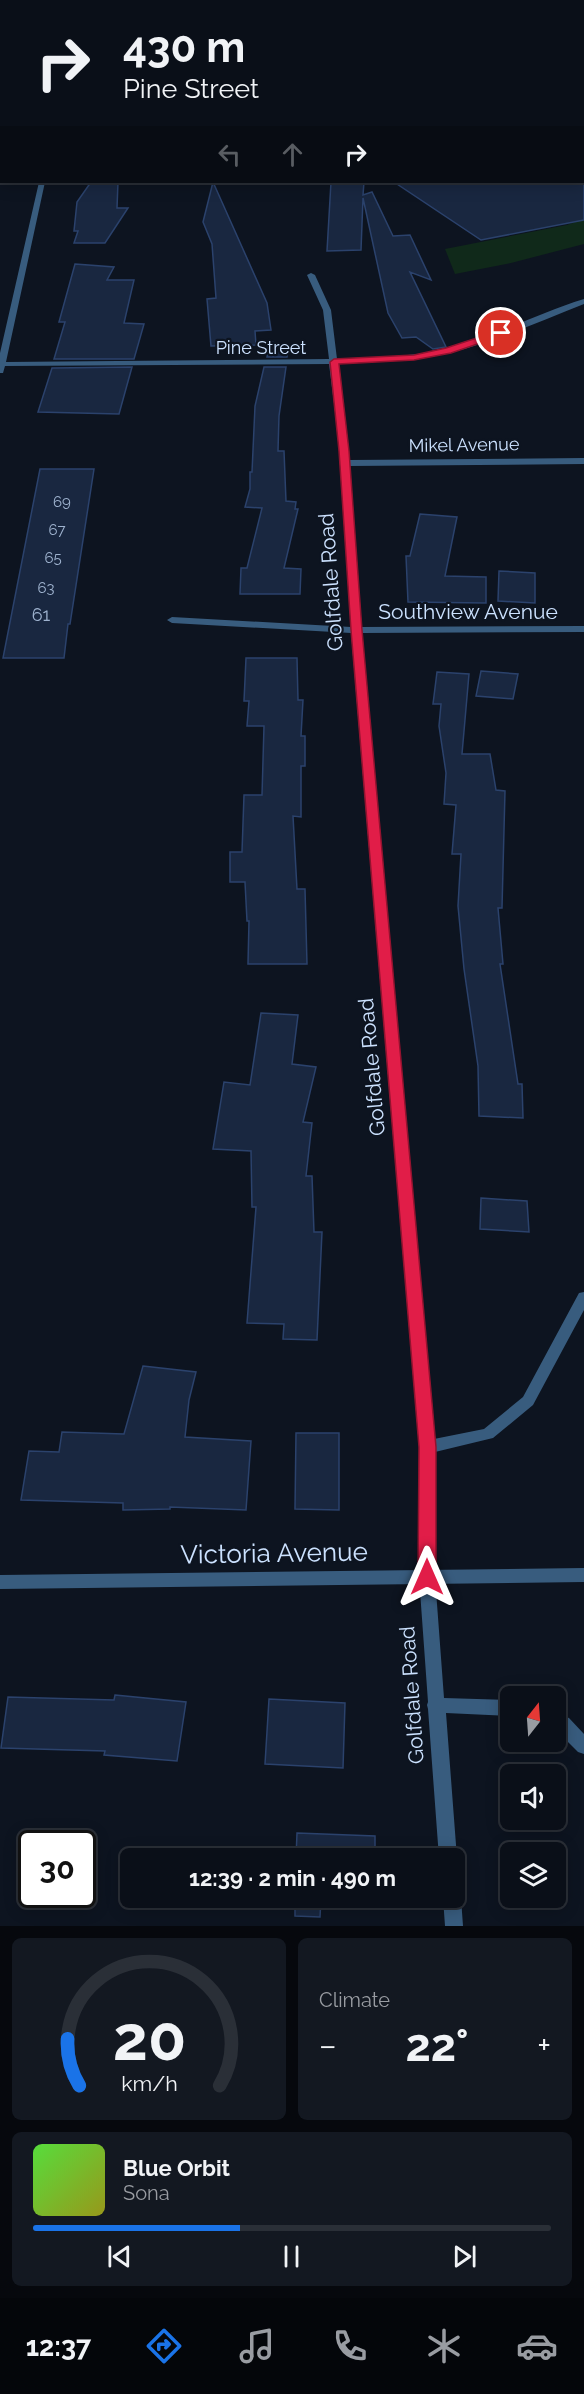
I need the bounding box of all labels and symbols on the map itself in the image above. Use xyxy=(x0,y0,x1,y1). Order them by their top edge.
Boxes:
pin xyxy=(475,307,526,358)
street label: Pine Street xyxy=(216,337,306,358)
street label: Mikel Avenue xyxy=(408,433,520,456)
house number: 69 xyxy=(53,493,71,511)
street label: Golfdale Road xyxy=(313,512,348,652)
house number: 67 xyxy=(48,521,66,539)
house number: 65 xyxy=(44,549,62,567)
house number: 63 xyxy=(37,579,55,597)
street label: Southview Avenue xyxy=(378,599,558,624)
house number: 61 xyxy=(32,604,51,625)
street label: Golfdale Road xyxy=(353,997,390,1137)
street label: Victoria Avenue xyxy=(180,1536,368,1570)
position arrow xyxy=(395,1545,459,1609)
street label: Golfdale Road xyxy=(394,1625,429,1765)
north arrow xyxy=(500,1686,566,1752)
speed limit sign: 30 xyxy=(18,1830,96,1908)

